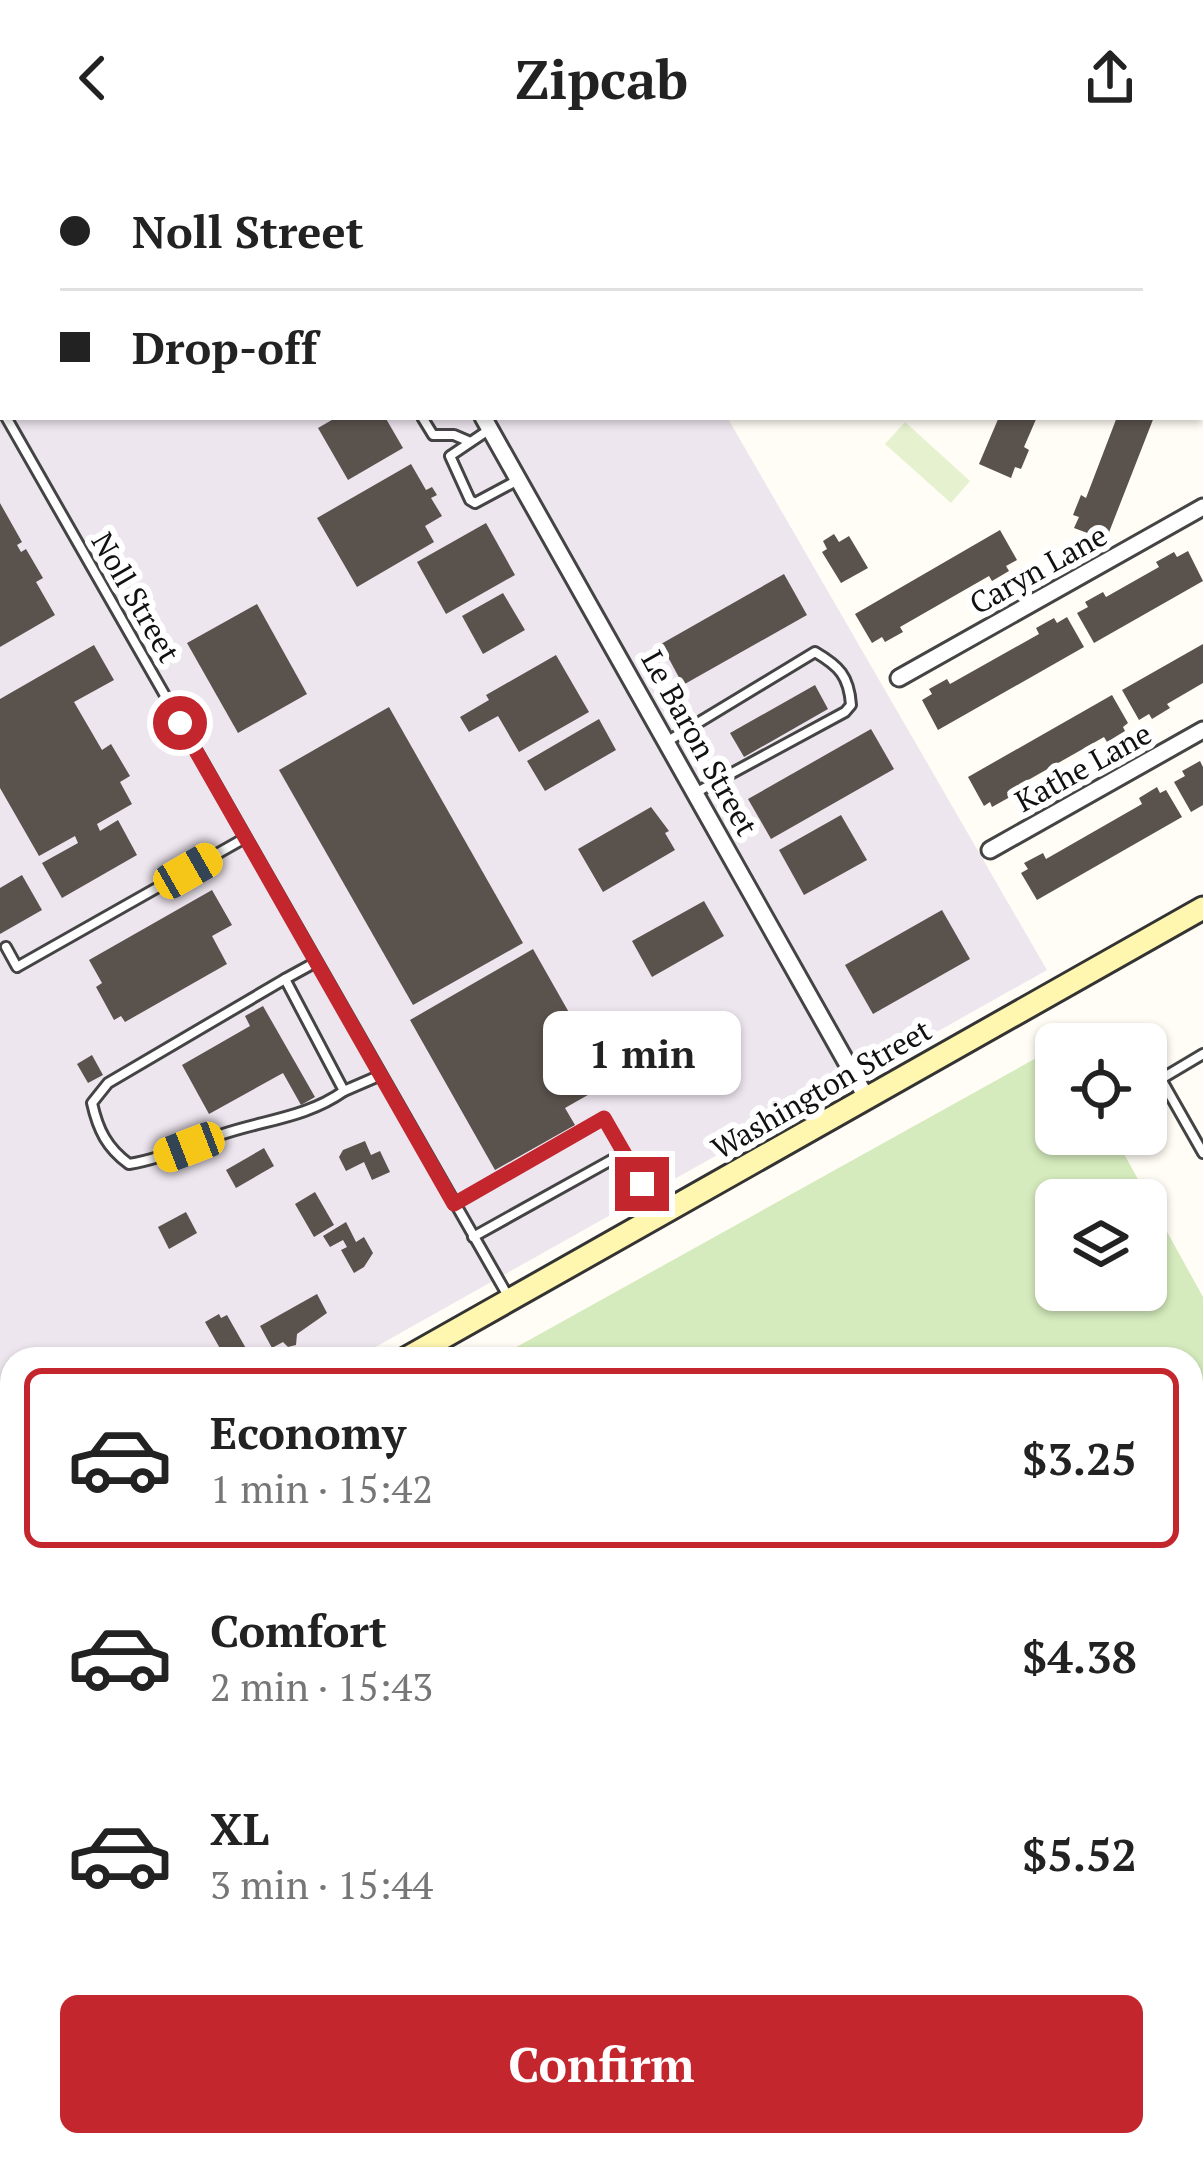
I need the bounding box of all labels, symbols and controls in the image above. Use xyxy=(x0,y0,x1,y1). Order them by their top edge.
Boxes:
text: Zipcab xyxy=(515,43,688,114)
icon: back xyxy=(60,45,126,111)
icon: share xyxy=(1077,45,1143,111)
text: Noll Street xyxy=(132,201,364,261)
text: Drop-off xyxy=(132,317,318,377)
street label: Caryn Lane xyxy=(962,515,1114,623)
street label: Noll Street xyxy=(83,525,189,669)
street label: Le Baron Street xyxy=(633,643,767,843)
route start xyxy=(153,696,207,750)
street label: Kathe Lane xyxy=(1008,713,1158,821)
car xyxy=(148,837,228,905)
callout: 1 min xyxy=(543,1010,741,1094)
street label: Washington Street xyxy=(704,1010,938,1168)
map controls xyxy=(1035,1023,1167,1311)
button: locate xyxy=(1035,1023,1167,1155)
text: 1 min xyxy=(589,1027,695,1079)
car xyxy=(149,1117,229,1177)
route end xyxy=(615,1157,669,1211)
button: layers xyxy=(1035,1179,1167,1311)
text: Economy xyxy=(210,1402,406,1462)
icon: car xyxy=(66,1404,174,1512)
text: $3.25 xyxy=(1022,1428,1137,1488)
text: 1 min · 15:42 xyxy=(210,1462,433,1514)
text: Comfort xyxy=(210,1600,387,1660)
icon: car xyxy=(66,1602,174,1710)
text: $4.38 xyxy=(1022,1626,1137,1686)
text: 2 min · 15:43 xyxy=(210,1660,433,1712)
text: XL xyxy=(210,1798,269,1858)
icon: car xyxy=(66,1800,174,1908)
text: $5.52 xyxy=(1022,1824,1137,1884)
text: 3 min · 15:44 xyxy=(210,1858,433,1910)
button: Confirm xyxy=(60,1995,1143,2133)

